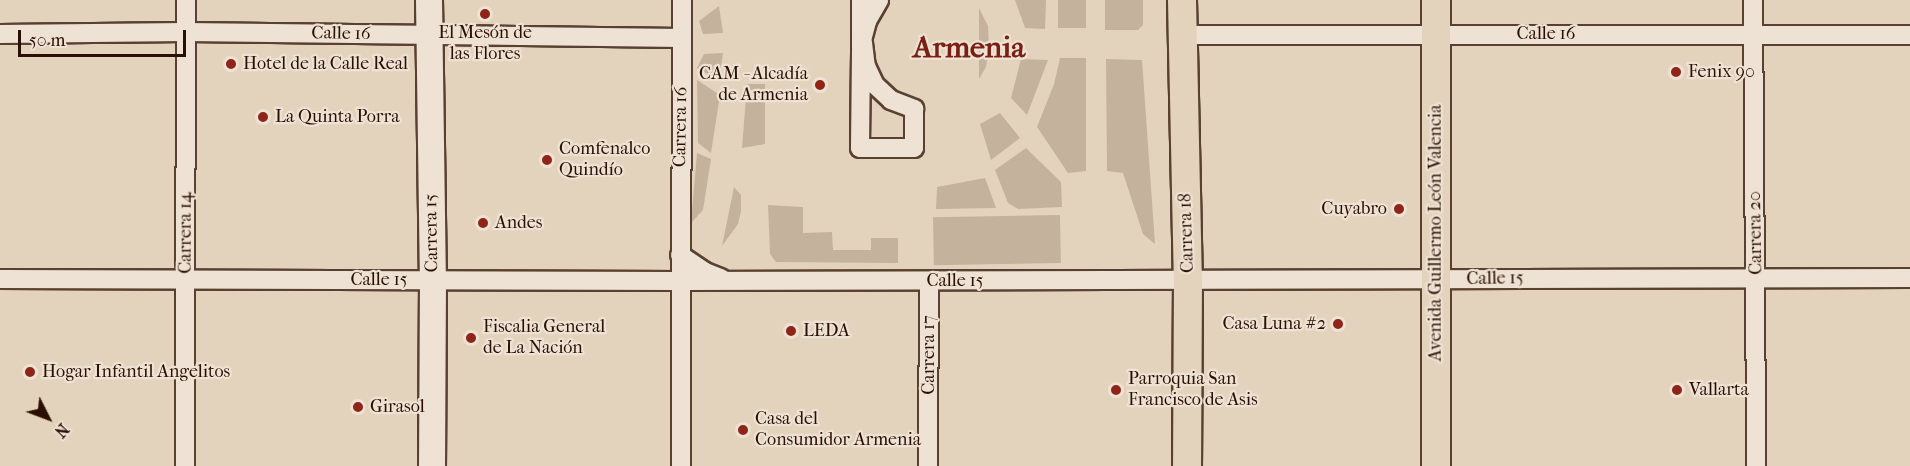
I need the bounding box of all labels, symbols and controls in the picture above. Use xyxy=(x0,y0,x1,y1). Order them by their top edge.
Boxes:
marker: El Mesón de las Flores xyxy=(478,7,492,21)
scale bar xyxy=(21,18,189,56)
street label: Calle 16 xyxy=(311,23,371,45)
place label: El Mesón de las Flores xyxy=(438,23,532,66)
street label: Calle 16 xyxy=(1516,23,1576,45)
text: 50 m xyxy=(29,30,65,51)
district label: Armenia xyxy=(913,30,1025,66)
place label: Hotel de la Calle Real xyxy=(243,53,408,75)
marker: Hotel de la Calle Real xyxy=(224,57,238,71)
place label: Fenix 90 xyxy=(1688,61,1755,83)
place label: CAM - Alcadía de Armenia xyxy=(699,64,808,106)
marker: Fenix 90 xyxy=(1669,65,1683,79)
marker: CAM - Alcadía de Armenia xyxy=(813,78,827,92)
street label: Carrera 16 xyxy=(669,87,693,167)
street label: Avenida Guillermo León Valencia xyxy=(1425,105,1447,361)
place label: La Quinta Porra xyxy=(275,106,399,128)
marker: La Quinta Porra xyxy=(256,110,270,124)
place label: Comfenalco Quindío xyxy=(559,139,650,182)
marker: Comfenalco Quindío xyxy=(540,153,554,167)
street label: Carrera 20 xyxy=(1744,191,1768,275)
street label: Carrera 14 xyxy=(175,192,197,274)
street label: Carrera 18 xyxy=(1175,193,1199,273)
street label: Carrera 15 xyxy=(421,194,443,272)
place label: Cuyabro xyxy=(1321,198,1387,220)
marker: Cuyabro xyxy=(1392,202,1406,216)
place label: Andes xyxy=(495,212,542,234)
marker: Andes xyxy=(476,216,490,230)
street label: Calle 15 xyxy=(1466,268,1524,290)
street label: Calle 15 xyxy=(350,269,408,291)
street label: Calle 15 xyxy=(926,270,984,292)
place label: Casa Luna #2 xyxy=(1222,313,1326,335)
street label: Carrera 17 xyxy=(918,315,940,395)
place label: Fiscalia General de La Nación xyxy=(483,317,605,360)
marker: Casa Luna #2 xyxy=(1331,317,1345,331)
place label: LEDA xyxy=(803,320,850,342)
marker: LEDA xyxy=(784,324,798,338)
marker: Fiscalia General de La Nación xyxy=(464,331,478,345)
place label: Hogar Infantil Angelitos xyxy=(42,361,230,383)
marker: Hogar Infantil Angelitos xyxy=(23,365,37,379)
place label: Parroquia San Francisco de Asis xyxy=(1128,369,1258,412)
place label: Vallarta xyxy=(1689,379,1749,401)
marker: Parroquia San Francisco de Asis xyxy=(1109,383,1123,397)
marker: Vallarta xyxy=(1670,383,1684,397)
north arrow xyxy=(18,388,78,448)
place label: Girasol xyxy=(370,396,425,418)
marker: Girasol xyxy=(351,400,365,414)
place label: Casa del Consumidor Armenia xyxy=(755,409,921,452)
text: N xyxy=(51,420,73,441)
marker: Casa del Consumidor Armenia xyxy=(736,423,750,437)

